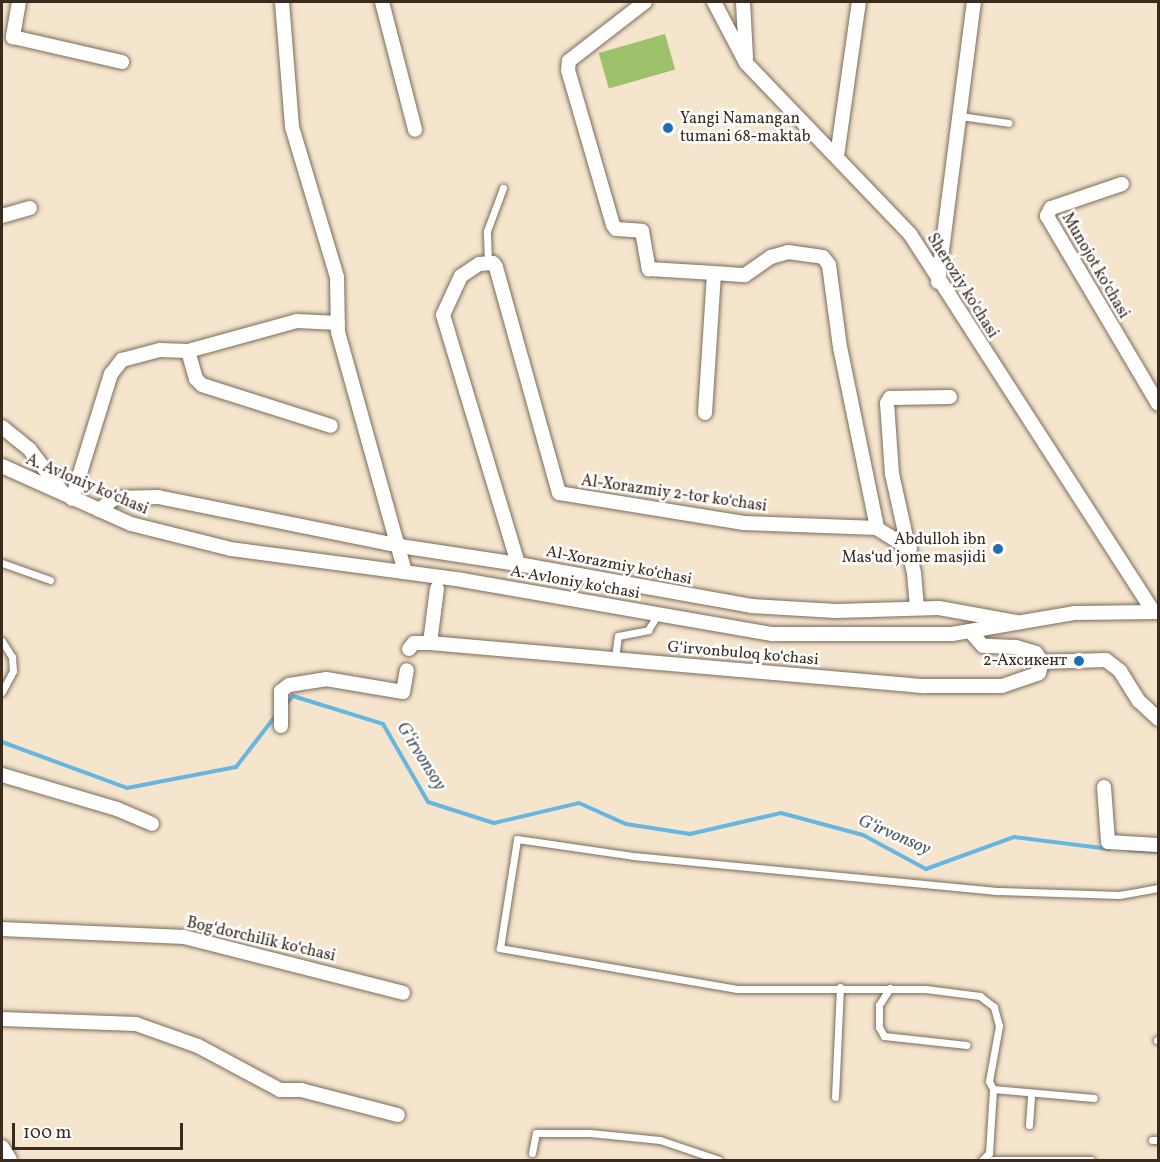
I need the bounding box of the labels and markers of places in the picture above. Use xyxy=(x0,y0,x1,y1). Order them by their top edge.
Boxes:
place label: Yangi Namangan tumani 68-maktab xyxy=(680,109,810,147)
marker: Yangi Namangan tumani 68-maktab xyxy=(661,121,675,135)
place label: Abdulloh ibn Mas‘ud jome masjidi xyxy=(842,530,986,568)
marker: Abdulloh ibn Mas‘ud jome masjidi xyxy=(991,542,1005,556)
place label: 2-Ахсикент xyxy=(983,651,1067,671)
marker: 2-Ахсикент xyxy=(1072,654,1086,668)

